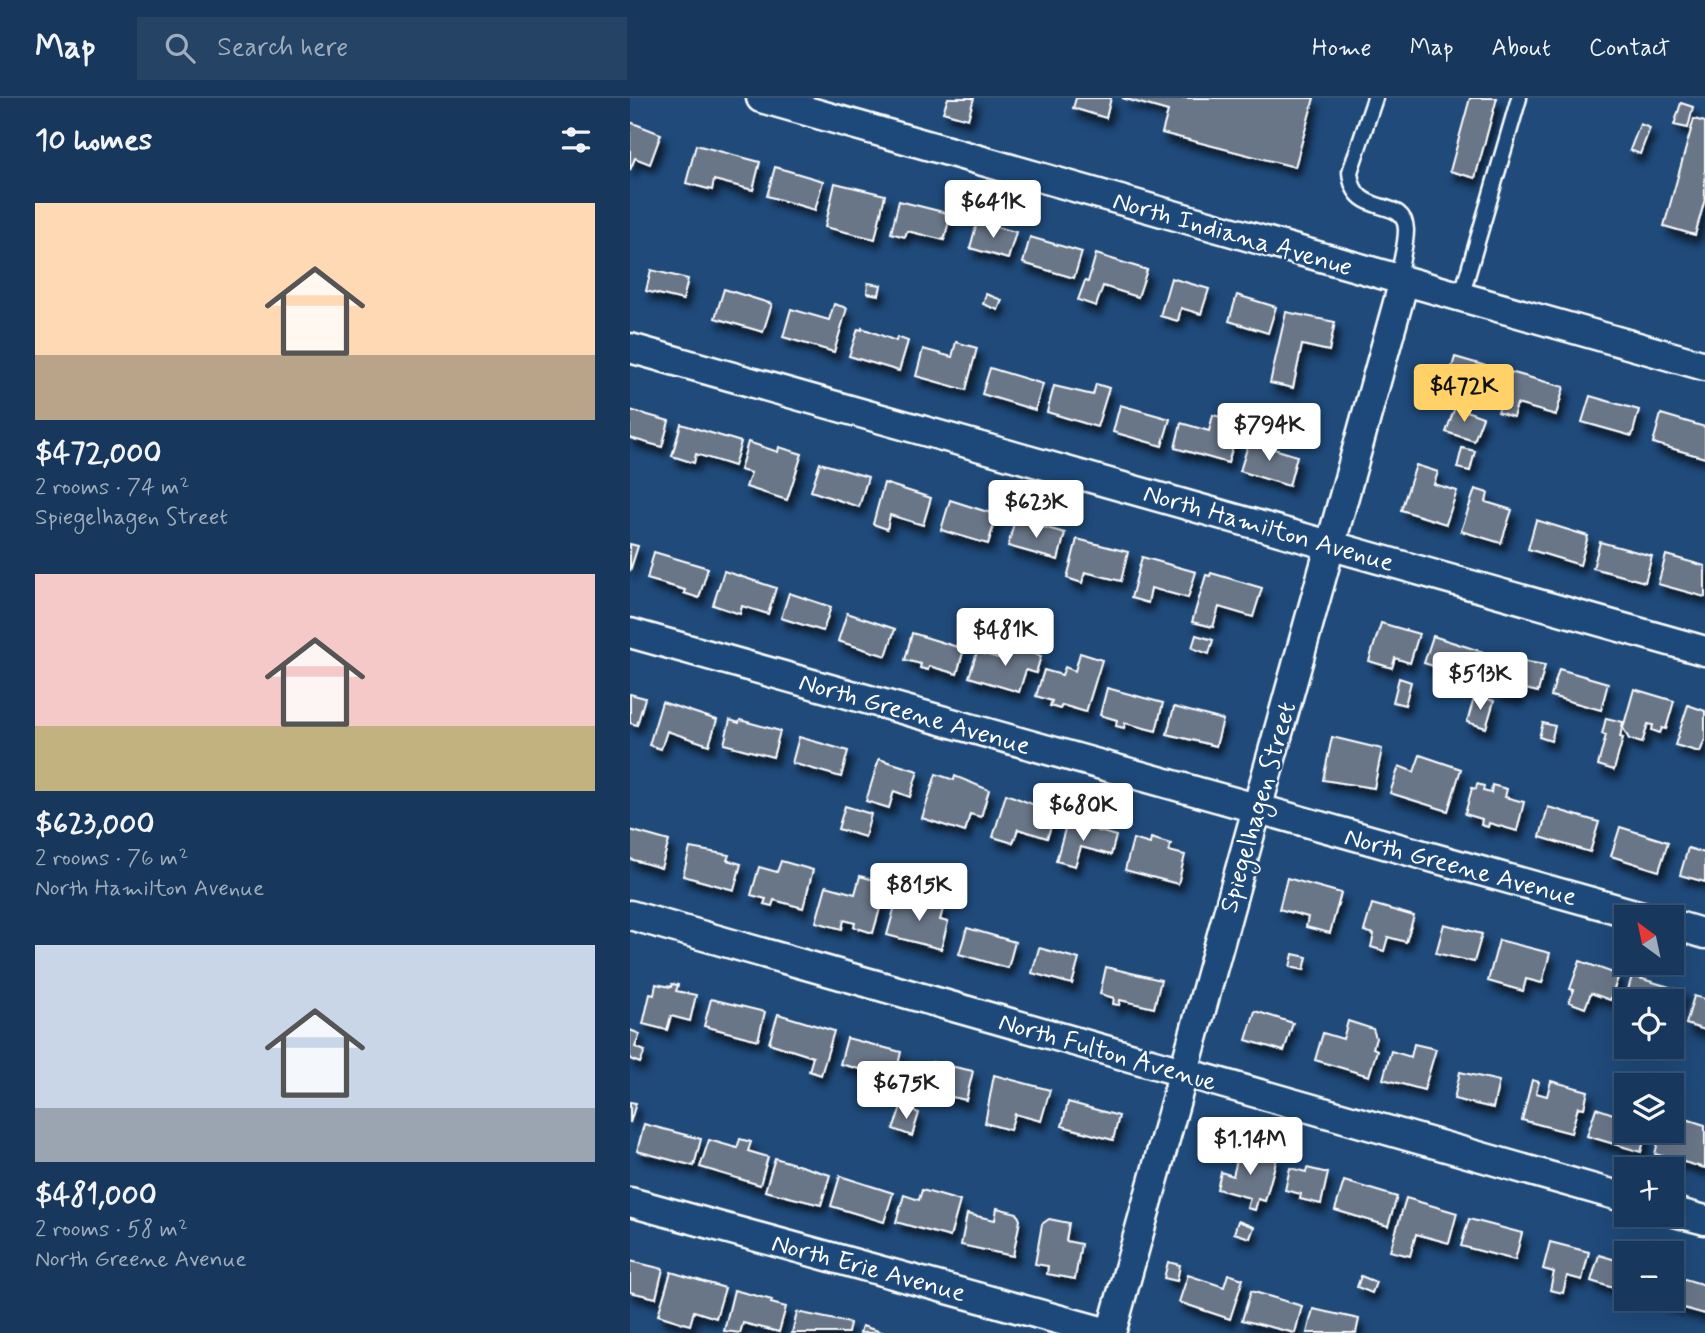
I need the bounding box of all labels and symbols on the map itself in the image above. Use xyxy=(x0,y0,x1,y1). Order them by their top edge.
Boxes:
pin: $641K xyxy=(944,180,1042,240)
street label: North Indiana Avenue xyxy=(1109,184,1356,285)
pin: $472K xyxy=(1415,364,1513,424)
pin: $794K xyxy=(1220,404,1318,463)
street label: North Hamilton Avenue xyxy=(1139,477,1398,581)
pin: $623K xyxy=(987,480,1085,540)
pin: $481K xyxy=(956,608,1054,668)
pin: $513K xyxy=(1431,652,1529,712)
street label: North Greene Avenue xyxy=(795,666,1034,764)
street label: Spiegelhagen Street xyxy=(1213,698,1307,918)
pin: $680K xyxy=(1034,784,1132,843)
street label: North Greene Avenue xyxy=(1341,821,1581,915)
pin: $815K xyxy=(870,864,968,923)
north arrow xyxy=(1614,905,1684,975)
street label: North Fulton Avenue xyxy=(994,1006,1220,1100)
pin: $675K xyxy=(857,1062,955,1121)
pin: $1.14M xyxy=(1193,1118,1307,1177)
street label: North Erie Avenue xyxy=(768,1227,969,1311)

